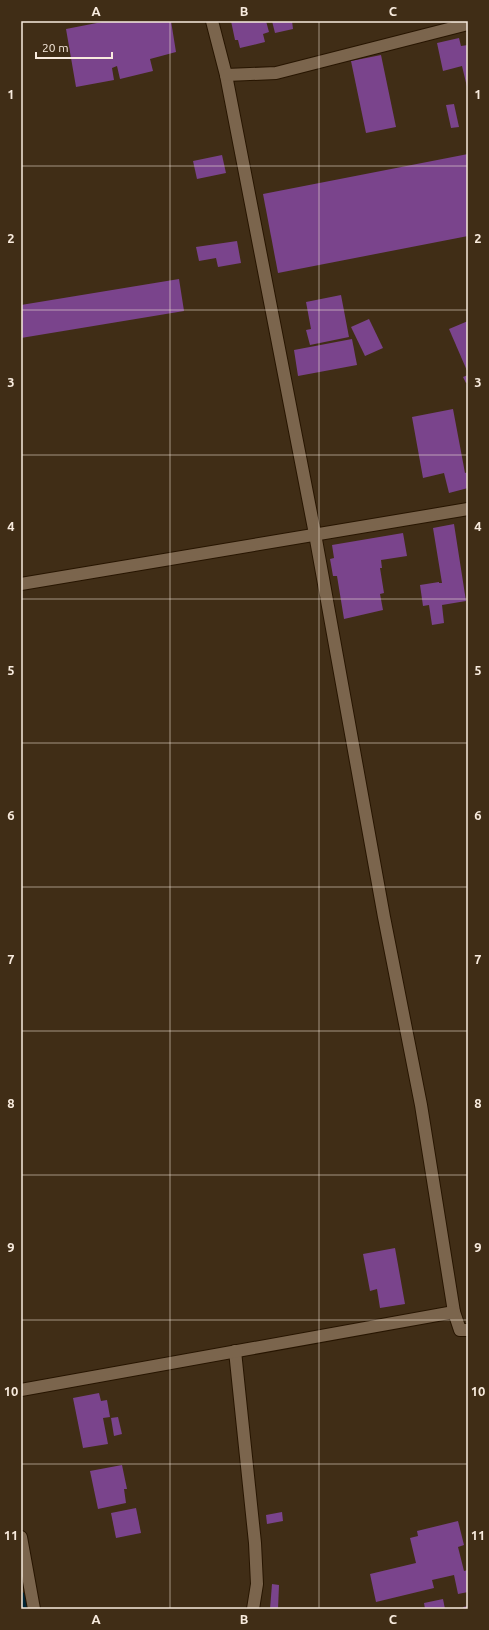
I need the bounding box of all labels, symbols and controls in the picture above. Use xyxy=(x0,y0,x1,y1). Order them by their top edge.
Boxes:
text: A xyxy=(91,4,101,18)
text: B xyxy=(240,4,249,18)
text: C xyxy=(389,4,398,18)
scale bar xyxy=(36,34,112,60)
text: 20 m xyxy=(42,41,69,54)
text: 1 xyxy=(7,87,15,101)
text: 1 xyxy=(474,87,482,101)
text: 2 xyxy=(7,231,15,245)
text: 2 xyxy=(474,231,482,245)
text: 3 xyxy=(7,375,15,389)
text: 3 xyxy=(474,375,482,389)
text: 4 xyxy=(7,519,15,533)
text: 4 xyxy=(474,519,482,533)
text: 5 xyxy=(7,663,15,677)
text: 5 xyxy=(474,663,482,677)
text: 6 xyxy=(7,808,15,822)
text: 6 xyxy=(474,808,482,822)
text: 7 xyxy=(7,952,15,966)
text: 7 xyxy=(474,952,482,966)
text: 8 xyxy=(7,1096,15,1110)
text: 8 xyxy=(474,1096,482,1110)
text: 9 xyxy=(7,1240,15,1254)
text: 9 xyxy=(474,1240,482,1254)
text: 10 xyxy=(4,1384,18,1398)
text: 10 xyxy=(471,1384,485,1398)
text: 11 xyxy=(4,1528,18,1542)
text: 11 xyxy=(471,1528,485,1542)
text: A xyxy=(91,1612,101,1626)
text: B xyxy=(240,1612,249,1626)
text: C xyxy=(389,1612,398,1626)

